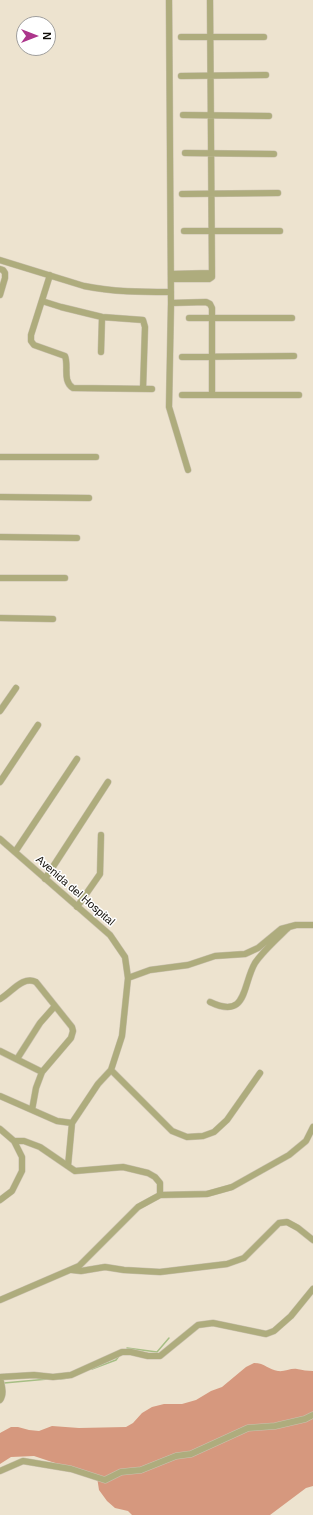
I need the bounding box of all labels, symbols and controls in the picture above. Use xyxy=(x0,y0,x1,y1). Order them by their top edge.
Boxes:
north arrow xyxy=(16,16,56,56)
text: N xyxy=(41,32,53,40)
street label: Avenida del Hospital xyxy=(33,853,117,929)

